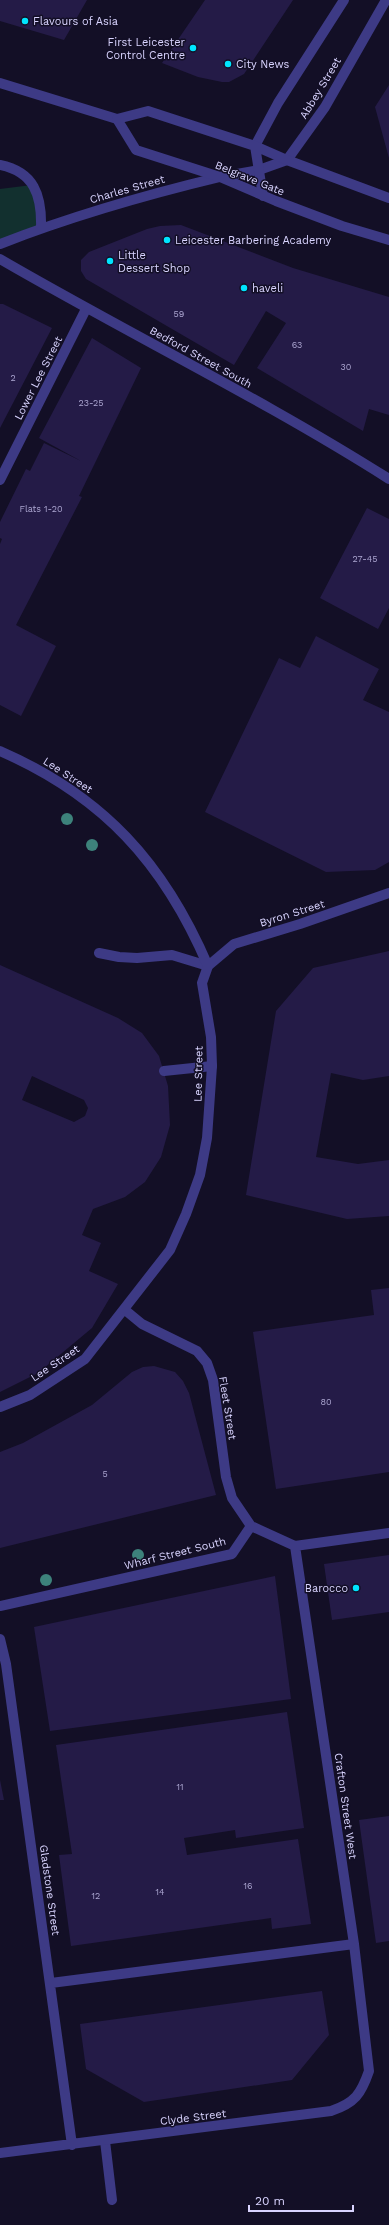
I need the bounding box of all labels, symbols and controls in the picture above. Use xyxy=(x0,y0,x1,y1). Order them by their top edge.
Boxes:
place label: Flavours of Asia xyxy=(33,15,118,28)
marker: Flavours of Asia xyxy=(20,16,30,26)
place label: First Leicester Control Centre xyxy=(106,36,186,62)
marker: First Leicester Control Centre xyxy=(188,43,198,53)
street label: Abbey Street xyxy=(297,55,344,121)
place label: City News xyxy=(236,58,290,71)
marker: City News xyxy=(223,59,233,69)
street label: Belgrave Gate xyxy=(213,159,286,198)
street label: Charles Street xyxy=(88,172,167,206)
place label: Leicester Barbering Academy xyxy=(175,234,332,247)
marker: Leicester Barbering Academy xyxy=(162,235,172,245)
place label: Little Dessert Shop xyxy=(118,249,190,275)
marker: Little Dessert Shop xyxy=(105,256,115,266)
place label: haveli xyxy=(252,282,283,295)
marker: haveli xyxy=(239,283,249,293)
house number: 59 xyxy=(174,309,184,319)
street label: Bedford Street South xyxy=(147,324,254,391)
street label: Lower Lee Street xyxy=(12,334,65,422)
house number: 63 xyxy=(292,340,302,350)
house number: 30 xyxy=(341,362,352,372)
house number: 2 xyxy=(10,373,16,383)
house number: 23-25 xyxy=(78,398,104,408)
house number: Flats 1-20 xyxy=(19,504,63,514)
house number: 27-45 xyxy=(353,554,377,564)
street label: Lee Street xyxy=(41,755,95,796)
street label: Byron Street xyxy=(258,897,327,930)
street label: Lee Street xyxy=(192,1046,205,1102)
street label: Lee Street xyxy=(28,1342,82,1384)
street label: Fleet Street xyxy=(216,1375,239,1441)
house number: 80 xyxy=(320,1397,332,1407)
house number: 5 xyxy=(102,1469,108,1479)
street label: Wharf Street South xyxy=(123,1535,227,1572)
place label: Barocco xyxy=(305,1582,348,1595)
marker: Barocco xyxy=(351,1583,361,1593)
street label: Crafton Street West xyxy=(332,1752,359,1860)
house number: 11 xyxy=(176,1782,184,1792)
street label: Gladstone Street xyxy=(37,1844,62,1937)
house number: 16 xyxy=(244,1881,252,1891)
house number: 14 xyxy=(155,1887,165,1897)
house number: 12 xyxy=(92,1891,100,1901)
street label: Clyde Street xyxy=(159,2107,227,2128)
scale bar xyxy=(249,2187,353,2213)
text: 20 m xyxy=(255,2194,285,2208)

